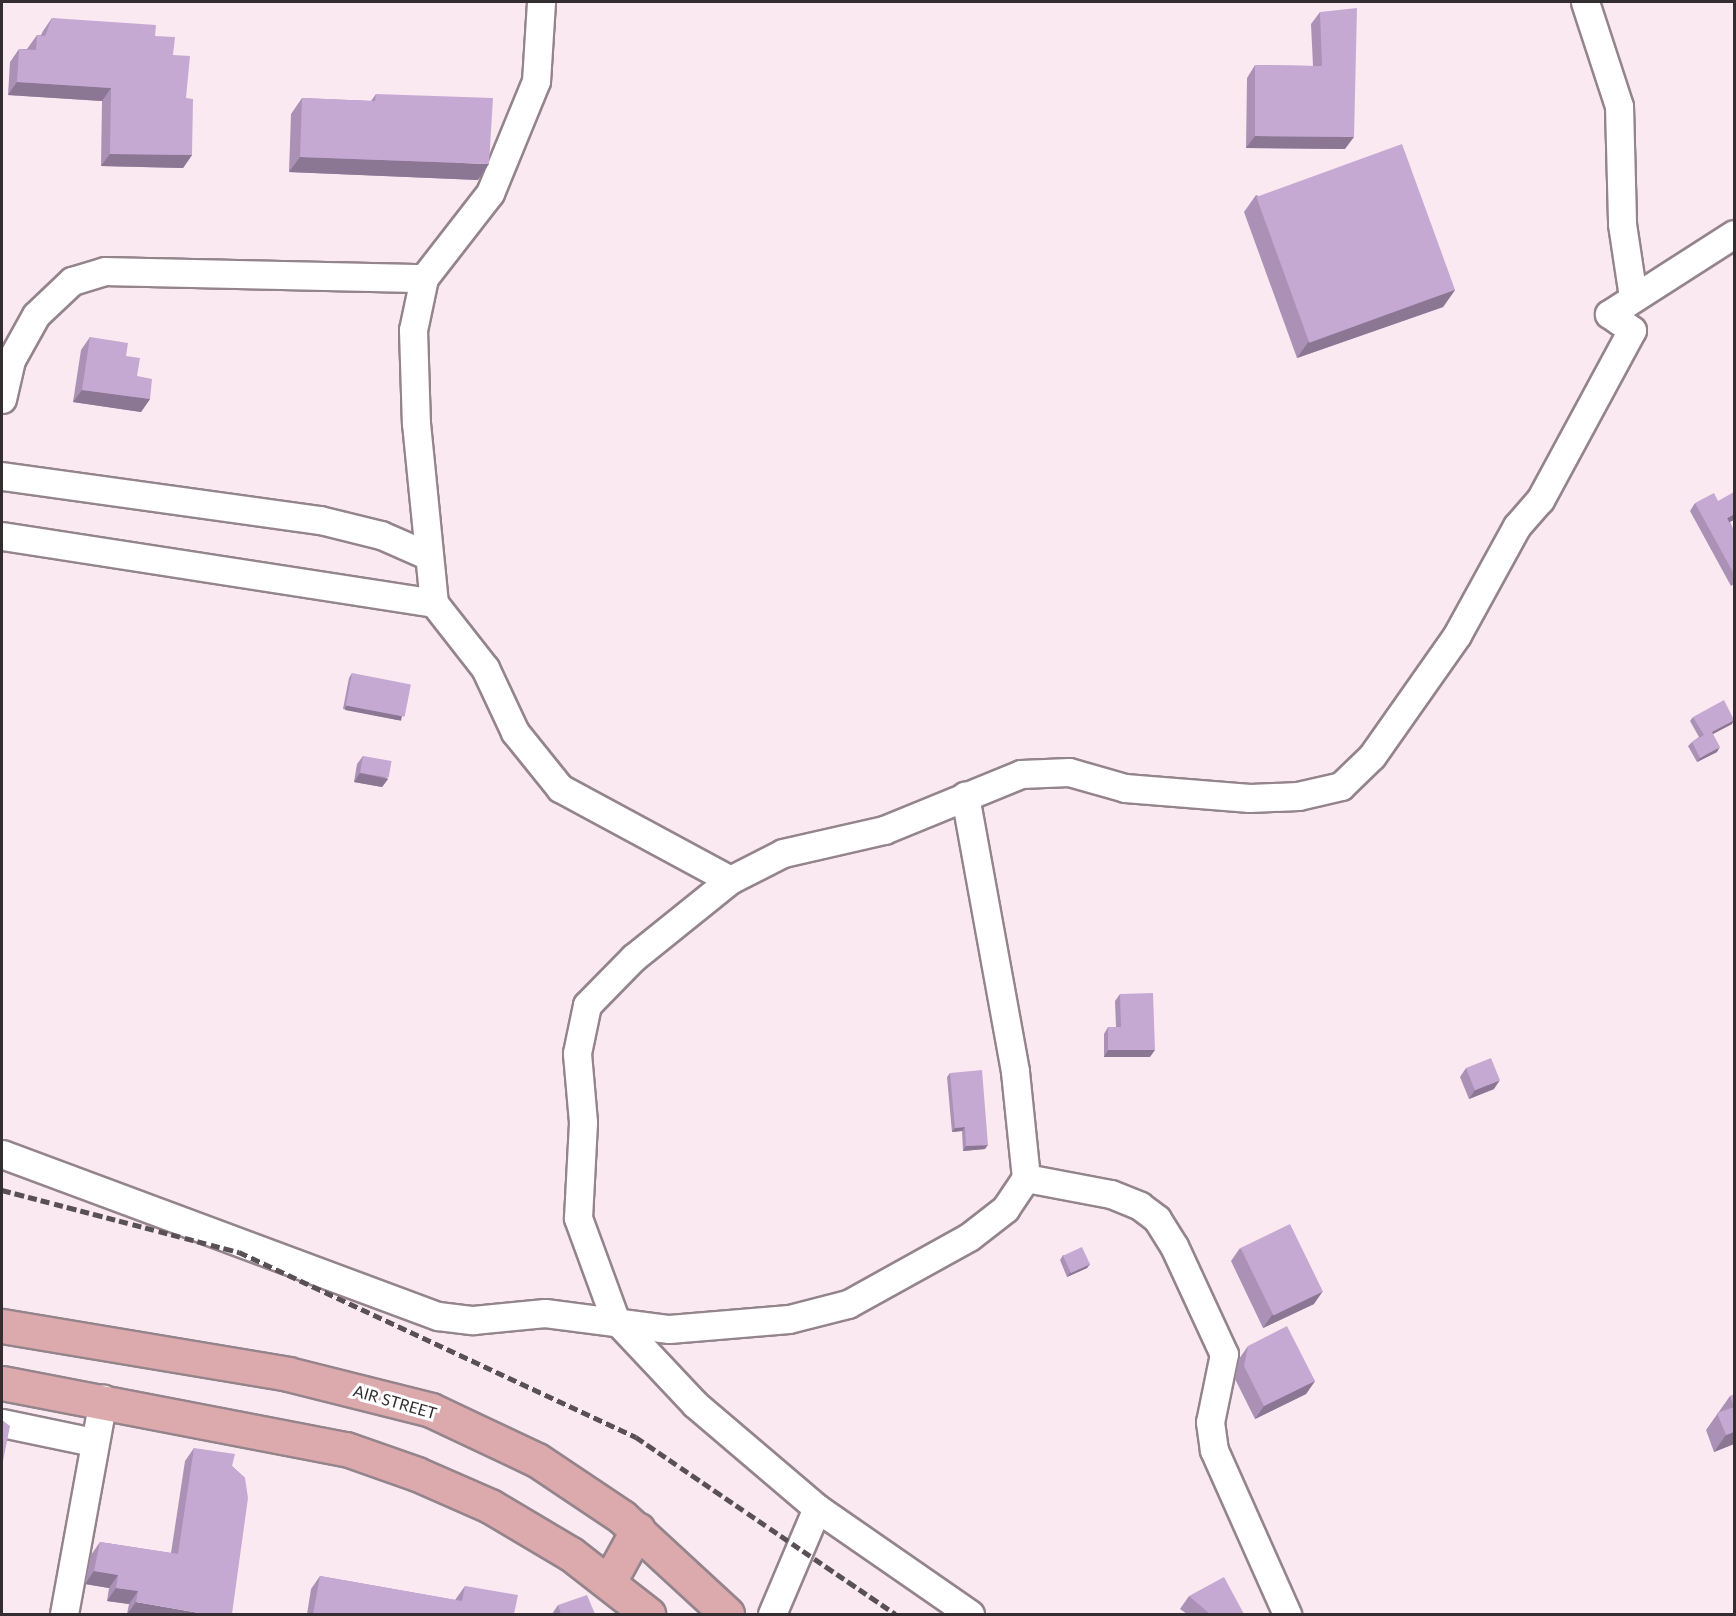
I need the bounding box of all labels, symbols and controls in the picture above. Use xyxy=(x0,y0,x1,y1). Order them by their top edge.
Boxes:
street label: AIR STREET xyxy=(351,1381,439,1423)

